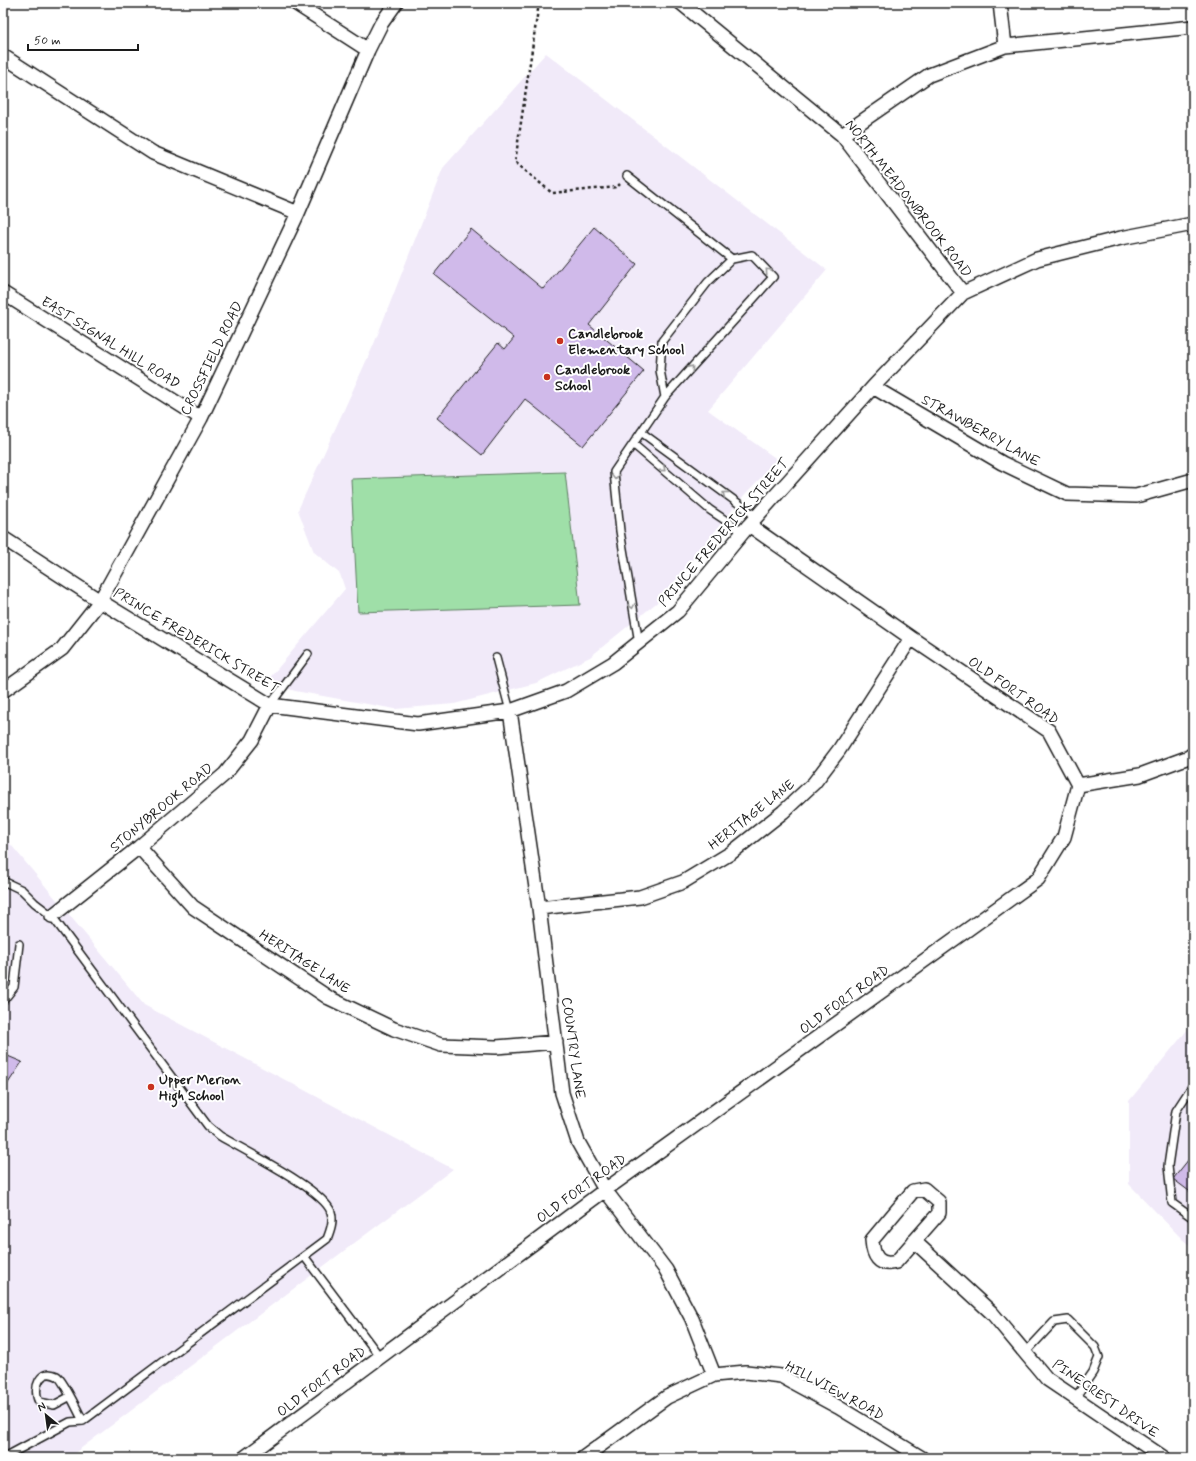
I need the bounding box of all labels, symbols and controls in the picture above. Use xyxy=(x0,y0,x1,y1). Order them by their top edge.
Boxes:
scale bar xyxy=(28,26,138,52)
text: 50 m xyxy=(34,33,61,49)
street label: NORTH MEADOWBROOK ROAD xyxy=(841,116,976,281)
one-way arrow xyxy=(765,269,772,276)
street label: EAST SIGNAL HILL ROAD xyxy=(38,293,183,393)
street label: CROSSFIELD ROAD xyxy=(176,298,247,418)
place label: Candlebrook Elementary School xyxy=(568,325,684,359)
marker: Candlebrook Elementary School xyxy=(555,336,565,346)
place label: Candlebrook School xyxy=(555,361,630,395)
one-way arrow xyxy=(686,365,694,373)
marker: Candlebrook School xyxy=(542,372,552,382)
street label: STRAWBERRY LANE xyxy=(918,391,1043,471)
street label: PRINCE FREDERICK STREET xyxy=(654,454,793,610)
one-way arrow xyxy=(659,465,666,472)
one-way arrow xyxy=(611,474,619,480)
one-way arrow xyxy=(722,491,729,499)
street label: PRINCE FREDERICK STREET xyxy=(110,584,283,698)
one-way arrow xyxy=(628,603,636,609)
street label: OLD FORT ROAD xyxy=(964,653,1062,729)
street label: STONYBROOK ROAD xyxy=(106,759,217,856)
street label: HERITAGE LANE xyxy=(705,775,798,854)
street label: HERITAGE LANE xyxy=(256,926,353,998)
street label: OLD FORT ROAD xyxy=(796,961,893,1039)
street label: COUNTRY LANE xyxy=(557,996,589,1100)
place label: Upper Merion High School xyxy=(159,1071,242,1108)
marker: Upper Merion High School xyxy=(146,1082,156,1092)
street label: OLD FORT ROAD xyxy=(533,1150,630,1228)
street label: OLD FORT ROAD xyxy=(274,1342,370,1421)
street label: PINECREST DRIVE xyxy=(1049,1355,1162,1442)
street label: HILLVIEW ROAD xyxy=(782,1357,887,1425)
north arrow xyxy=(26,1395,66,1435)
text: N xyxy=(35,1399,48,1415)

